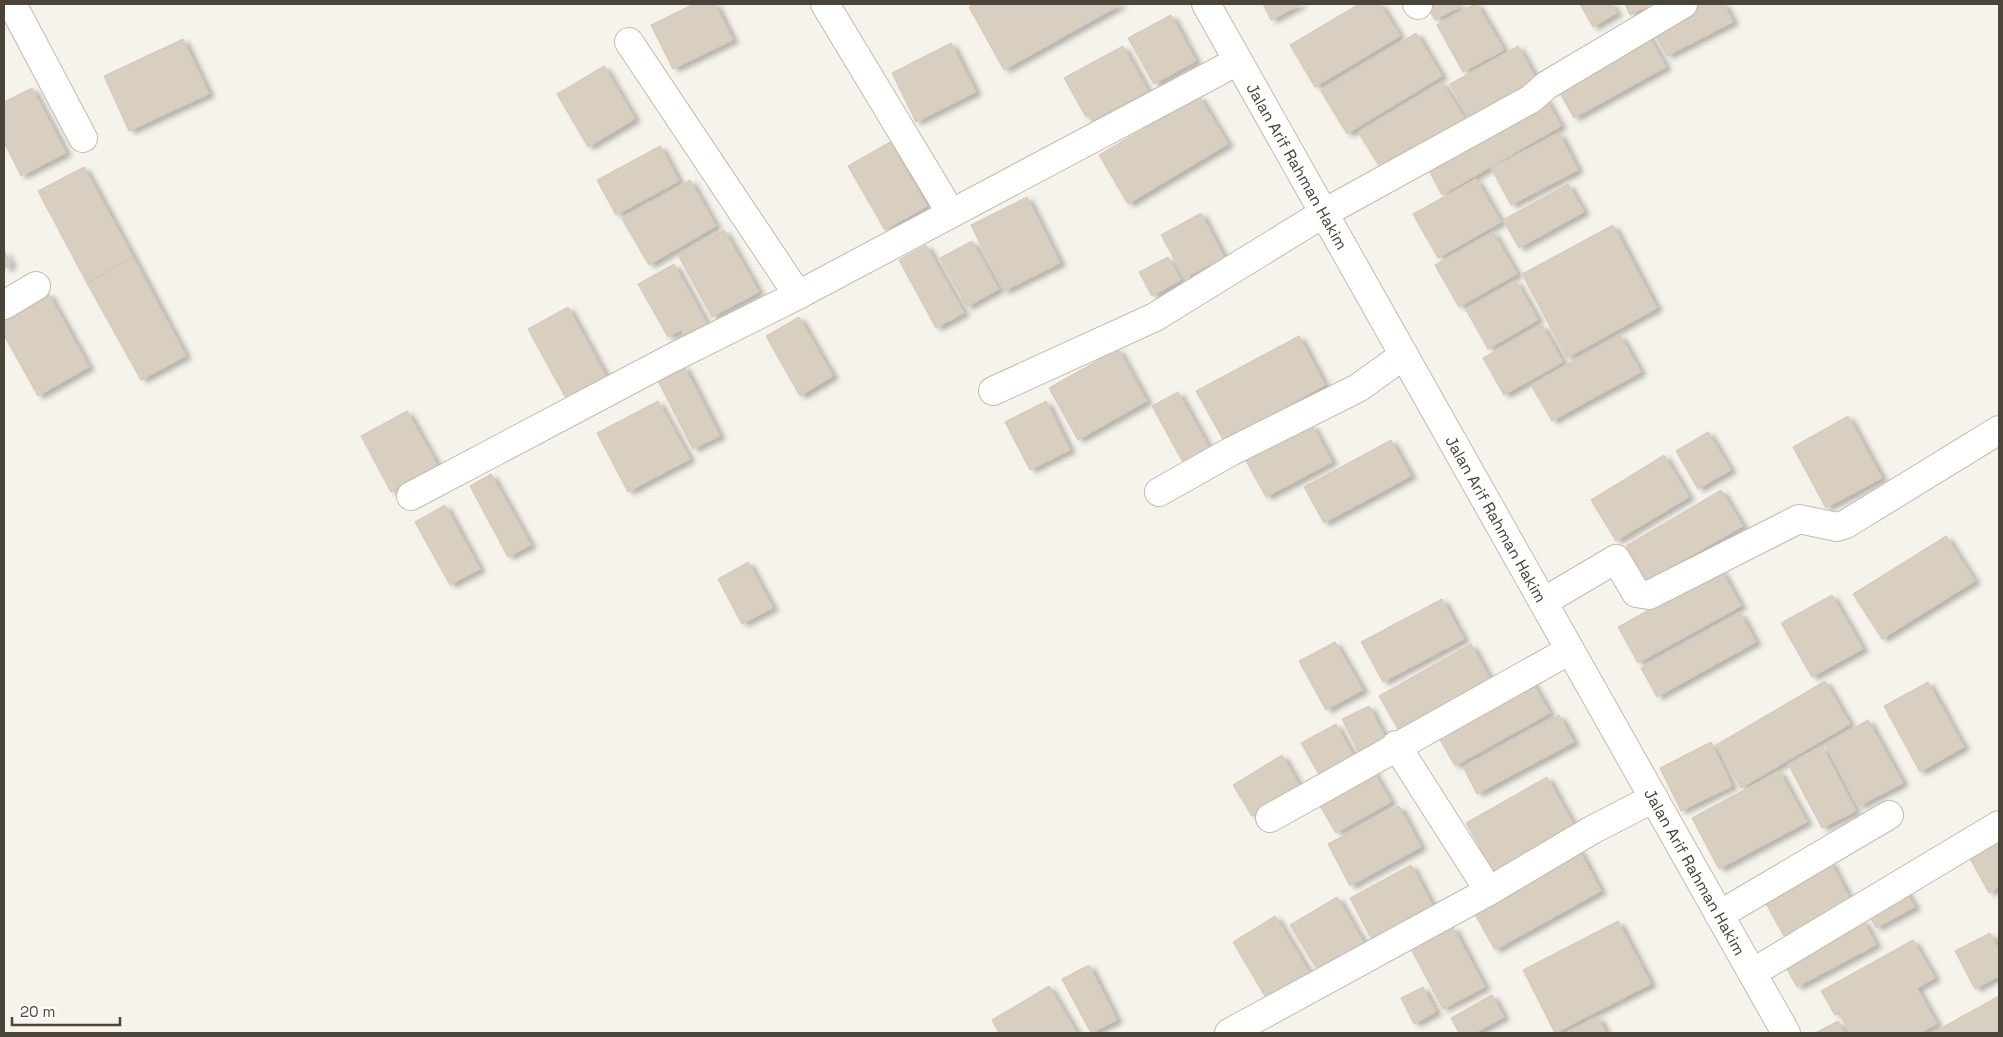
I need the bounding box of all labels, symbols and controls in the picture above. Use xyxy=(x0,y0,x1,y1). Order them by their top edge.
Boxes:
street label: Jalan Arif Rahman Hakim xyxy=(1242,79,1353,253)
street label: Jalan Arif Rahman Hakim xyxy=(1441,432,1552,606)
street label: Jalan Arif Rahman Hakim xyxy=(1640,784,1750,959)
scale bar xyxy=(12,994,120,1026)
text: 20 m xyxy=(20,1002,55,1021)

